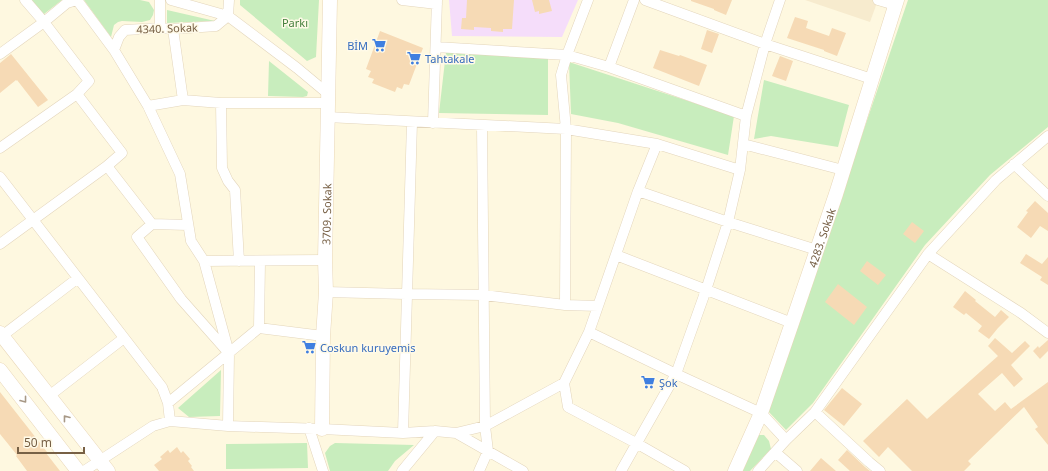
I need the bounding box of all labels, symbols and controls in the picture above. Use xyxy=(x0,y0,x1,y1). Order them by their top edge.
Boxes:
park label: Parkı xyxy=(282,15,308,30)
street label: 4340. Sokak xyxy=(136,19,198,37)
supermarket icon: BİM xyxy=(371,37,387,53)
place label: BİM xyxy=(347,38,368,53)
supermarket icon: Tahtakale xyxy=(406,50,422,66)
place label: Tahtakale xyxy=(425,51,474,66)
street label: 3709. Sokak xyxy=(318,183,334,245)
street label: 4283. Sokak xyxy=(804,206,838,269)
supermarket icon: Coskun kuruyemis xyxy=(301,339,317,355)
place label: Coskun kuruyemis xyxy=(320,340,415,355)
supermarket icon: Şok xyxy=(640,374,656,390)
place label: Şok xyxy=(659,375,678,390)
one-way arrow xyxy=(19,396,26,403)
one-way arrow xyxy=(64,416,71,423)
scale bar xyxy=(18,429,84,455)
text: 50 m xyxy=(24,434,52,451)

